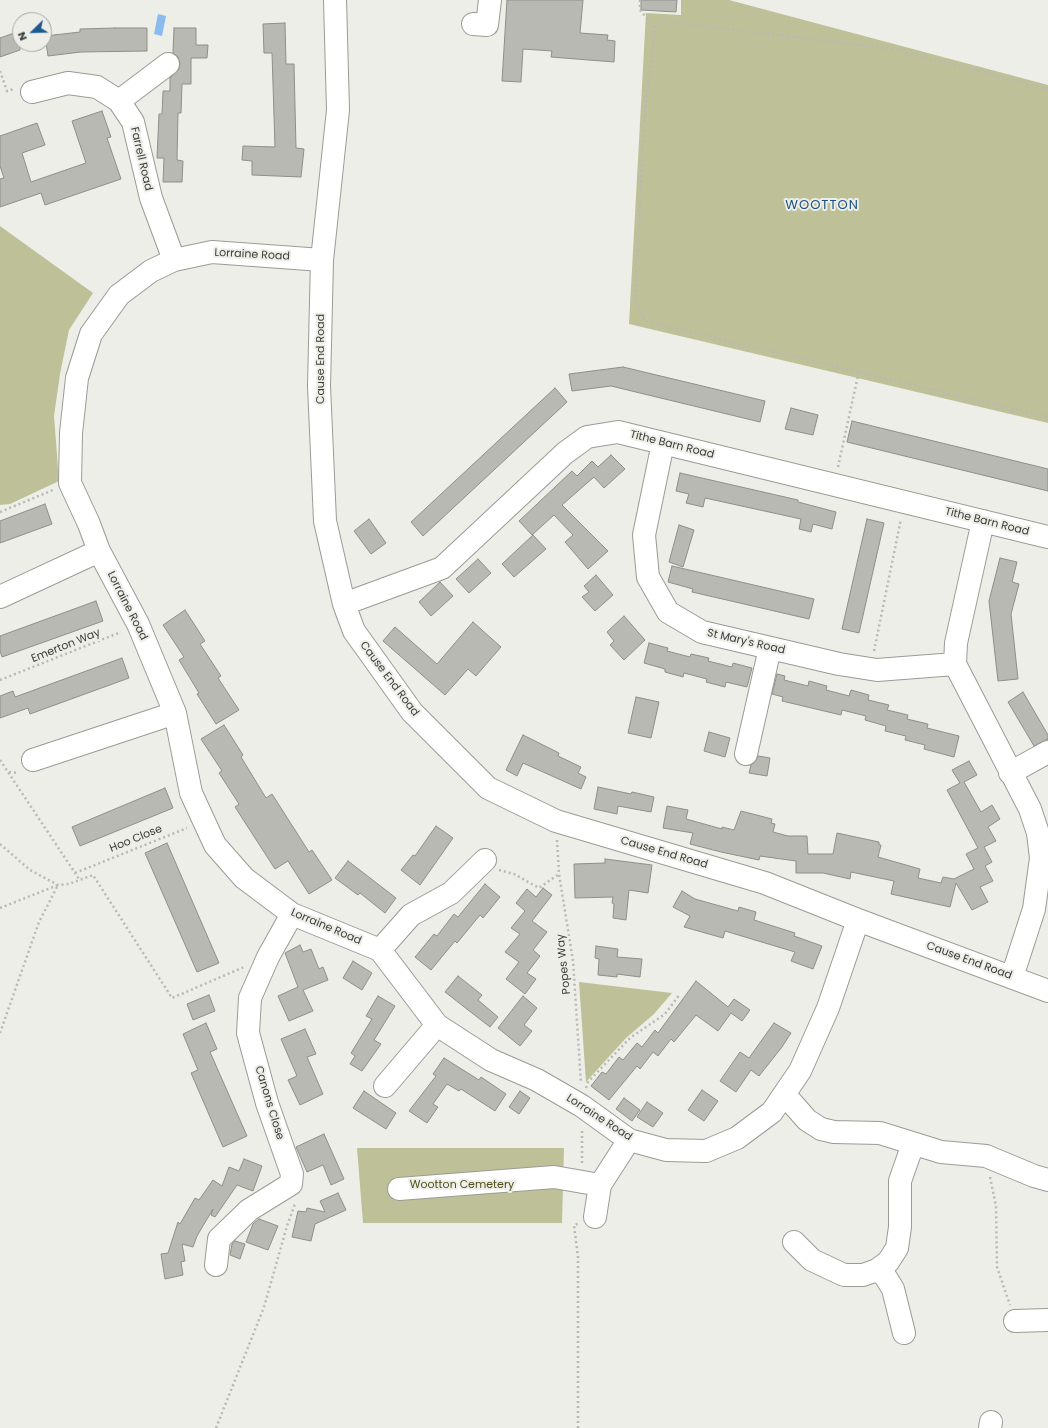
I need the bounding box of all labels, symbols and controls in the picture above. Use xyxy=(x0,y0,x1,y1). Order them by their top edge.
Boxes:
north arrow xyxy=(12,12,52,52)
text: N xyxy=(13,29,31,43)
street label: Farrell Road xyxy=(127,126,155,192)
district label: WOOTTON xyxy=(785,198,859,214)
street label: Lorraine Road xyxy=(214,246,290,264)
street label: Cause End Road xyxy=(314,314,328,404)
street label: Tithe Barn Road xyxy=(629,428,715,462)
street label: Tithe Barn Road xyxy=(944,505,1030,539)
street label: Lorraine Road xyxy=(104,569,150,643)
street label: Emerton Way xyxy=(30,626,102,666)
street label: St Mary's Road xyxy=(706,627,786,657)
street label: Cause End Road xyxy=(357,639,421,719)
street label: Hoo Close xyxy=(108,822,164,856)
street label: Cause End Road xyxy=(619,834,709,872)
street label: Lorraine Road xyxy=(289,906,363,948)
street label: Popes Way xyxy=(554,933,574,995)
street label: Cause End Road xyxy=(924,939,1014,983)
street label: Canons Close xyxy=(252,1064,286,1142)
street label: Lorraine Road xyxy=(564,1092,634,1144)
park label: Wootton Cemetery xyxy=(410,1178,514,1192)

